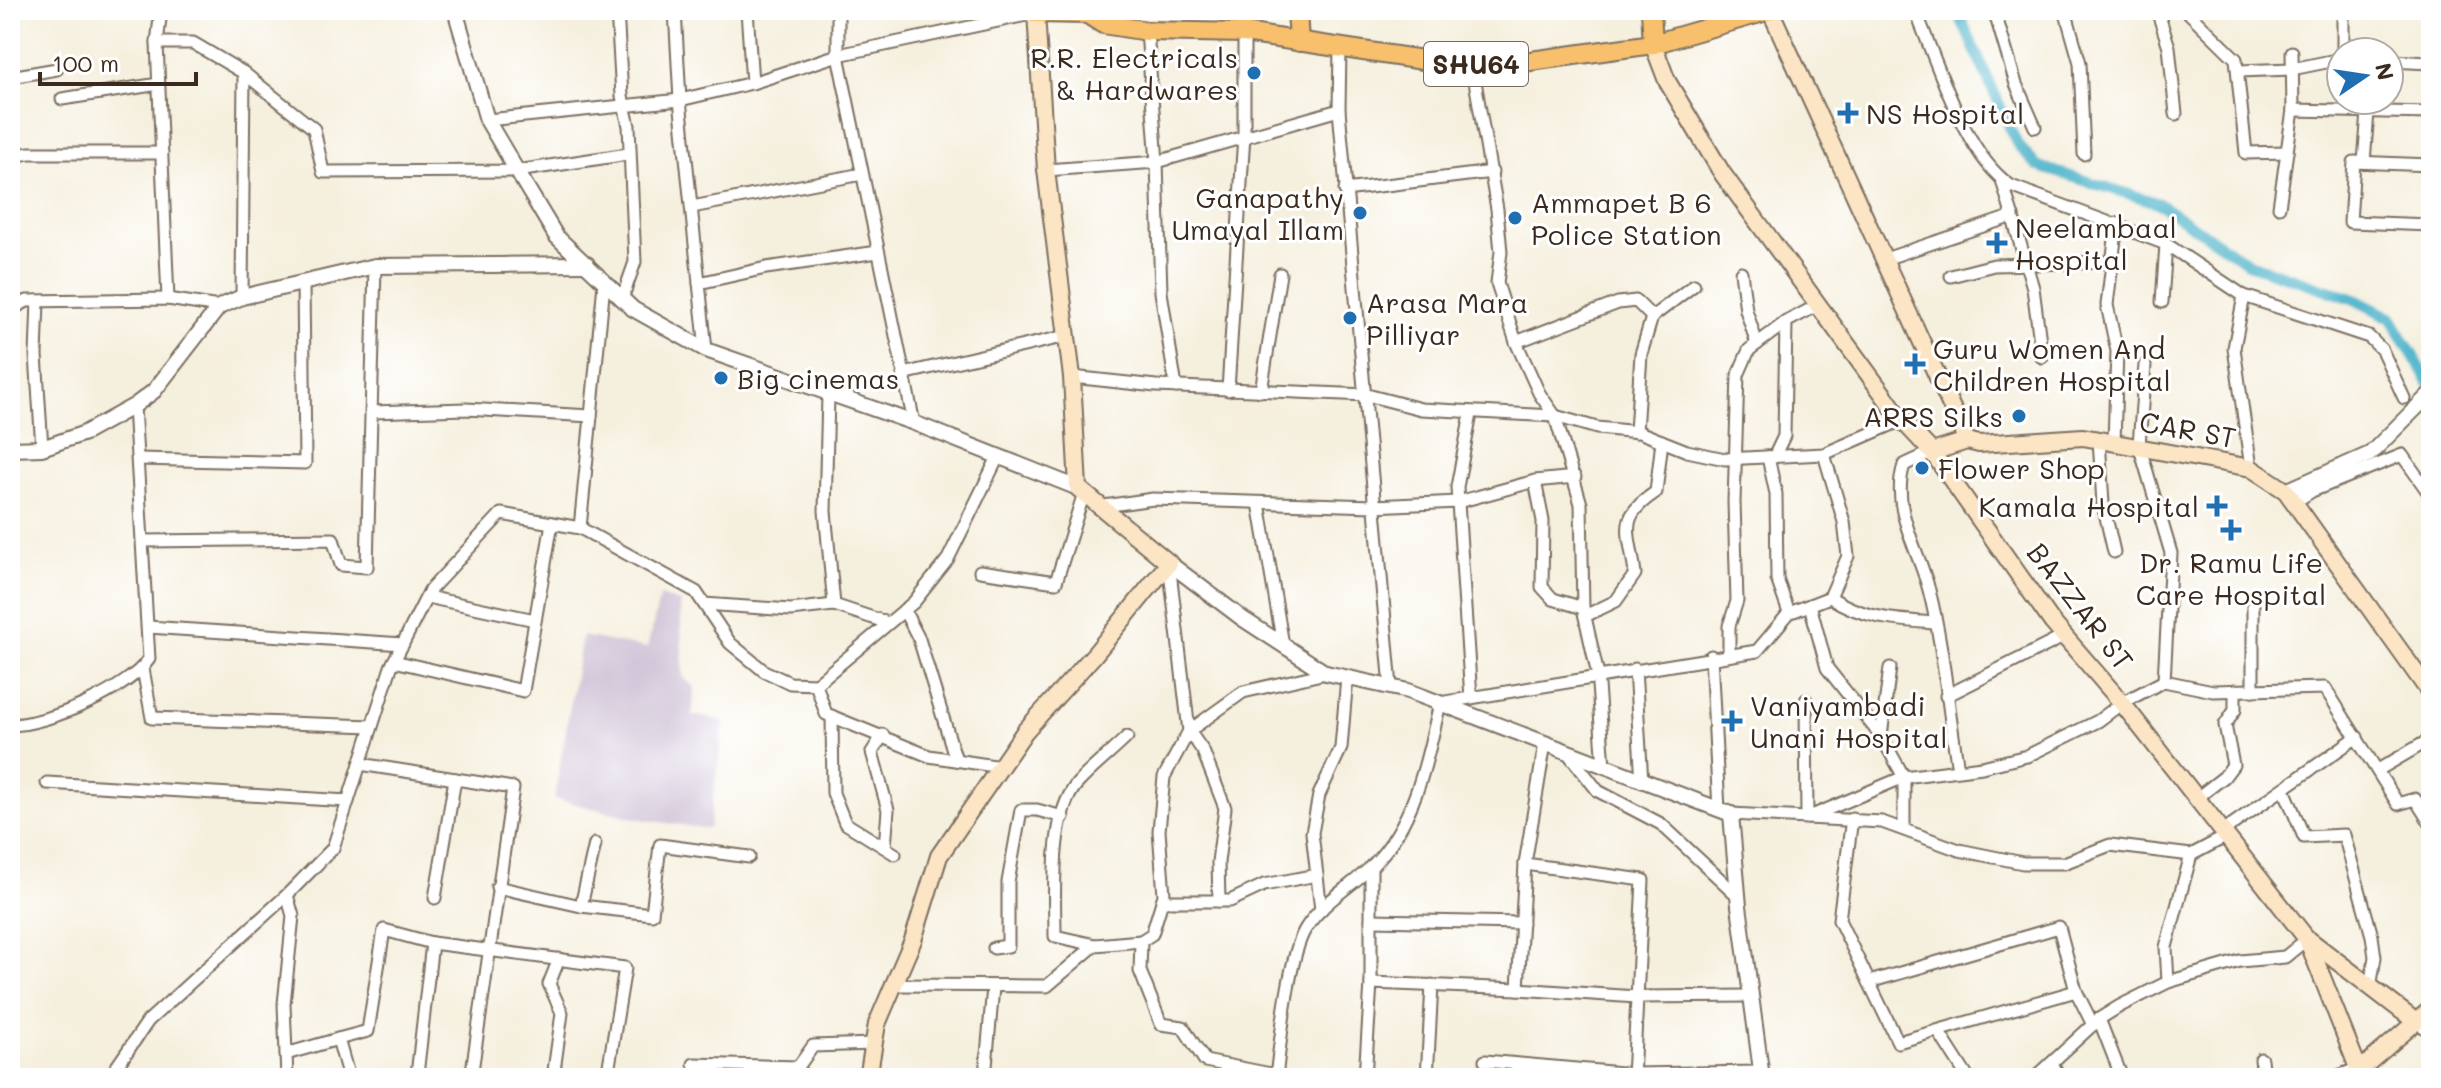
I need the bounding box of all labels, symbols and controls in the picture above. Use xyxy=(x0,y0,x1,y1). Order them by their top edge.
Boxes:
scale bar xyxy=(40,36,196,86)
north arrow xyxy=(2325,36,2405,116)
place label: R.R. Electricals & Hardwares xyxy=(1030,39,1238,107)
road number: SHU64 xyxy=(1424,42,1528,86)
text: 100 m xyxy=(52,47,119,78)
text: N xyxy=(2369,60,2401,83)
marker: R.R. Electricals & Hardwares xyxy=(1245,64,1263,82)
place label: NS Hospital xyxy=(1866,95,2024,131)
marker: NS Hospital xyxy=(1837,102,1859,124)
place label: Ganapathy Umayal Illam xyxy=(1171,179,1344,247)
place label: Ammapet B 6 Police Station xyxy=(1531,184,1722,252)
marker: Ganapathy Umayal Illam xyxy=(1351,204,1369,222)
marker: Ammapet B 6 Police Station xyxy=(1506,209,1524,227)
place label: Neelambaal Hospital xyxy=(2015,209,2177,277)
marker: Neelambaal Hospital xyxy=(1986,232,2008,254)
place label: Arasa Mara Pilliyar xyxy=(1366,284,1528,352)
marker: Arasa Mara Pilliyar xyxy=(1341,309,1359,327)
place label: Guru Women And Children Hospital xyxy=(1933,330,2171,398)
marker: Guru Women And Children Hospital xyxy=(1904,353,1926,375)
place label: Big cinemas xyxy=(737,360,899,396)
marker: Big cinemas xyxy=(712,369,730,387)
place label: ARRS Silks xyxy=(1863,398,2003,434)
street label: CAR ST xyxy=(2137,403,2239,455)
marker: ARRS Silks xyxy=(2010,407,2028,425)
place label: Flower Shop xyxy=(1938,450,2105,486)
marker: Flower Shop xyxy=(1913,459,1931,477)
place label: Kamala Hospital xyxy=(1979,488,2199,524)
marker: Kamala Hospital xyxy=(2206,495,2228,517)
marker: Dr. Ramu Life Care Hospital xyxy=(2220,519,2242,541)
street label: BAZZAR ST xyxy=(2020,535,2142,677)
place label: Dr. Ramu Life Care Hospital xyxy=(2136,544,2326,612)
place label: Vaniyambadi Unani Hospital xyxy=(1750,687,1948,755)
marker: Vaniyambadi Unani Hospital xyxy=(1721,710,1743,732)

